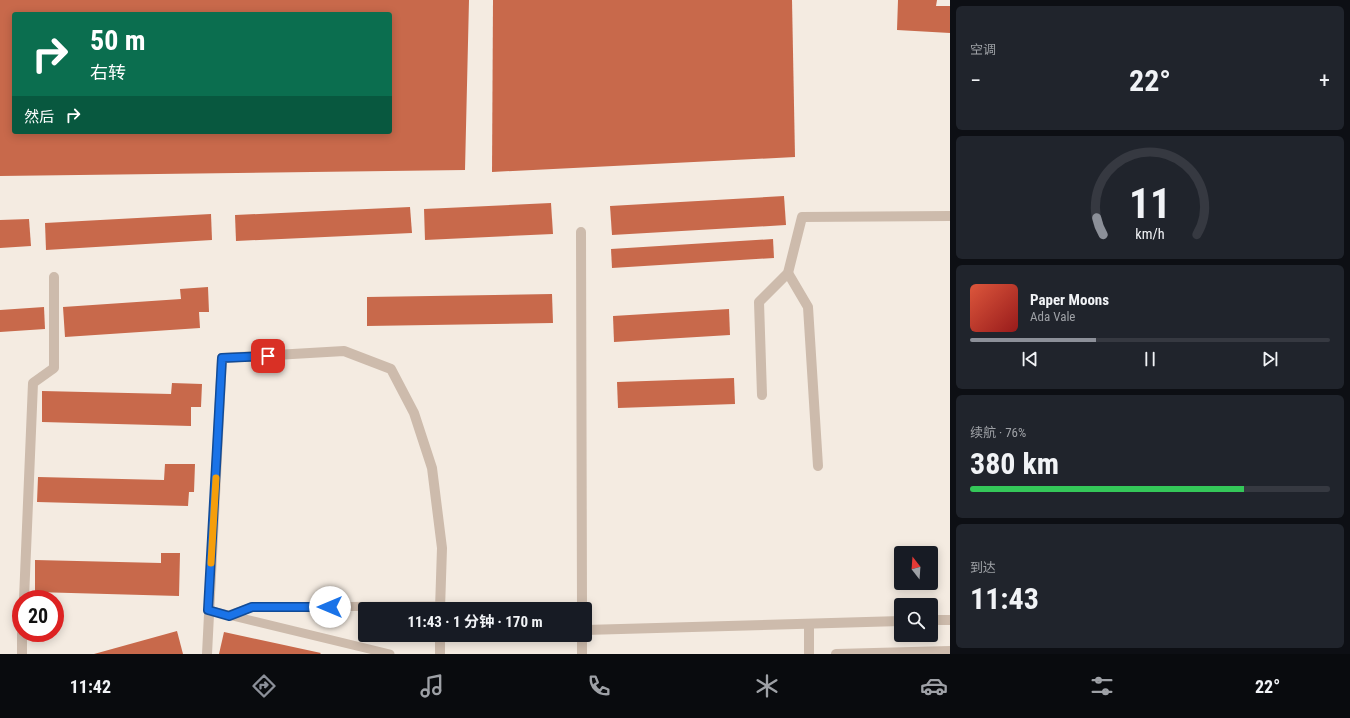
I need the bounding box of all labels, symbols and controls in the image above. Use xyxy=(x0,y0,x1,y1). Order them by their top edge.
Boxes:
text: 50 m xyxy=(90,24,146,57)
icon: right xyxy=(24,28,76,80)
text: 空调 xyxy=(970,42,996,57)
text: 右转 xyxy=(90,62,126,83)
text: 22° xyxy=(1129,63,1171,98)
text: − xyxy=(970,68,981,93)
text: + xyxy=(1319,68,1330,93)
icon: right xyxy=(62,104,84,126)
text: 然后 xyxy=(24,108,54,126)
text: 11 xyxy=(1129,179,1171,228)
text: km/h xyxy=(1135,226,1165,242)
text: Paper Moons xyxy=(1030,291,1109,309)
text: Ada Vale xyxy=(1030,309,1075,324)
pin xyxy=(251,339,285,373)
icon: arrive xyxy=(257,345,279,367)
icon: previous xyxy=(1019,348,1041,370)
icon: pause xyxy=(1139,348,1161,370)
icon: next xyxy=(1259,348,1281,370)
text: 续航 · 76% xyxy=(970,425,1026,440)
text: 380 km xyxy=(970,446,1059,481)
north arrow xyxy=(894,546,938,590)
map controls xyxy=(894,546,938,642)
text: 到达 xyxy=(970,560,996,575)
text: 11:43 xyxy=(970,581,1039,616)
position arrow xyxy=(309,586,351,628)
speed limit sign: 20 xyxy=(12,590,64,642)
button: search xyxy=(894,598,938,642)
text: 11:43 · 1 分钟 · 170 m xyxy=(407,613,543,631)
icon: directions xyxy=(250,672,278,700)
icon: music xyxy=(418,672,446,700)
icon: phone xyxy=(585,672,613,700)
icon: climate xyxy=(753,672,781,700)
icon: car xyxy=(920,672,948,700)
icon: filters xyxy=(1088,672,1116,700)
text: 11:42 xyxy=(70,676,111,697)
text: 22° xyxy=(1255,676,1280,697)

